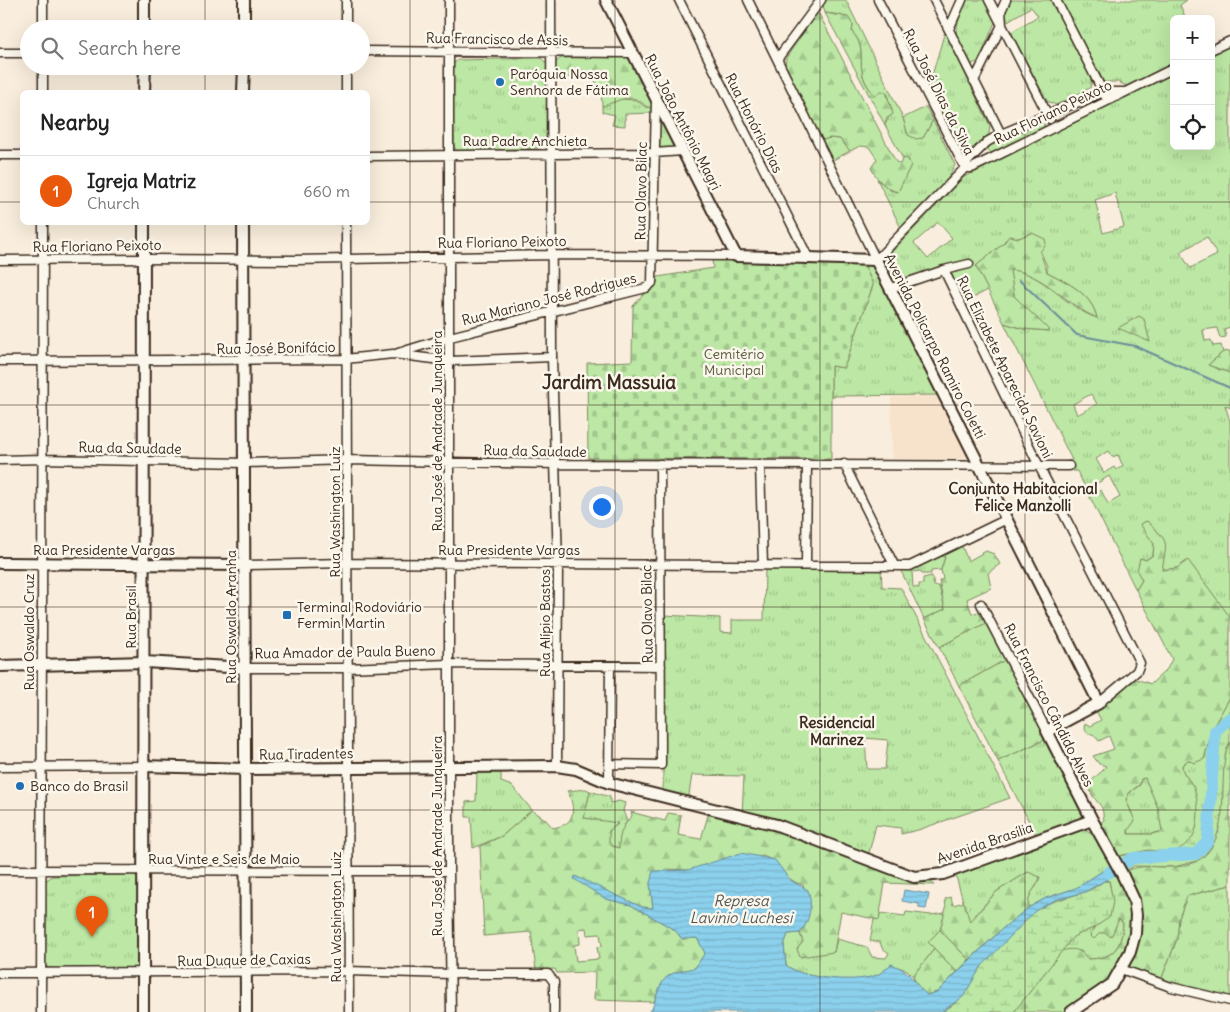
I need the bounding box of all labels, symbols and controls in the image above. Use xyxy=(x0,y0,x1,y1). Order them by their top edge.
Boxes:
map controls xyxy=(1170,15,1215,150)
button: + xyxy=(1170,15,1215,60)
search box xyxy=(20,20,370,75)
street label: Rua José Dias da Silva xyxy=(899,26,979,158)
street label: Rua Francisco de Assis xyxy=(426,29,568,49)
icon: search xyxy=(38,34,66,62)
text: Search here xyxy=(78,36,181,60)
street label: Rua João Antônio Magri xyxy=(641,51,725,193)
button: − xyxy=(1170,60,1215,105)
place label: Paróquia Nossa Senhora de Fátima xyxy=(510,65,629,99)
street label: Rua Honório Dias xyxy=(721,70,787,176)
marker: Paróquia Nossa Senhora de Fátima xyxy=(494,76,506,88)
street label: Rua Floriano Peixoto xyxy=(991,76,1115,148)
button: locate xyxy=(1170,105,1215,150)
text: Nearby xyxy=(40,109,110,136)
street label: Rua Padre Anchieta xyxy=(463,132,587,150)
street label: Rua Olavo Bilac xyxy=(631,141,651,241)
text: Igreja Matriz xyxy=(87,169,196,193)
text: 1 xyxy=(53,181,59,201)
text: 660 m xyxy=(303,181,350,201)
text: Church xyxy=(87,193,140,213)
street label: Rua Floriano Peixoto xyxy=(437,232,567,252)
street label: Rua Floriano Peixoto xyxy=(32,236,162,256)
street label: Avenida Policarpo Ramiro Coletti xyxy=(880,250,990,442)
street label: Rua Mariano José Rodrigues xyxy=(460,269,638,329)
street label: Rua Elizabete Aparecida Savioni xyxy=(953,273,1057,461)
street label: Rua José de Andrade Junqueira xyxy=(428,331,446,531)
street label: Rua José Bonifácio xyxy=(216,338,336,358)
park label: Cemitério Municipal xyxy=(704,345,764,379)
district label: Jardim Massuia xyxy=(542,370,676,394)
street label: Rua da Saudade xyxy=(78,438,182,458)
street label: Rua da Saudade xyxy=(483,441,587,461)
street label: Rua Washington Luiz xyxy=(326,446,344,578)
district label: Conjunto Habitacional Felice Manzolli xyxy=(948,479,1098,515)
your location xyxy=(589,494,615,520)
street label: Rua Presidente Vargas xyxy=(33,541,175,559)
street label: Rua Presidente Vargas xyxy=(438,541,580,559)
street label: Rua Oswaldo Aranha xyxy=(222,550,240,684)
street label: Rua Olavo Bilac xyxy=(637,564,657,664)
street label: Rua Alípio Bastos xyxy=(536,569,554,677)
street label: Rua Oswaldo Cruz xyxy=(20,573,38,690)
street label: Rua Brasil xyxy=(122,585,140,649)
place label: Terminal Rodoviário Fermin Martin xyxy=(297,598,422,632)
marker: Terminal Rodoviário Fermin Martin xyxy=(281,609,293,621)
street label: Rua Francisco Cândido Alves xyxy=(1000,620,1098,790)
street label: Rua Amador de Paula Bueno xyxy=(254,641,436,663)
district label: Residencial Marinez xyxy=(799,713,875,749)
street label: Rua José de Andrade Junqueira xyxy=(428,736,446,936)
street label: Rua Tiradentes xyxy=(259,744,353,764)
place label: Banco do Brasil xyxy=(30,777,128,795)
marker: Banco do Brasil xyxy=(14,780,26,792)
street label: Avenida Brasília xyxy=(935,818,1035,868)
street label: Rua Vinte e Seis de Maio xyxy=(148,850,300,868)
street label: Rua Washington Luiz xyxy=(327,851,345,983)
water label: Represa Lavinio Luchesi xyxy=(690,891,794,927)
pin: 1 xyxy=(76,896,108,937)
street label: Rua Duque de Caxias xyxy=(177,950,311,970)

